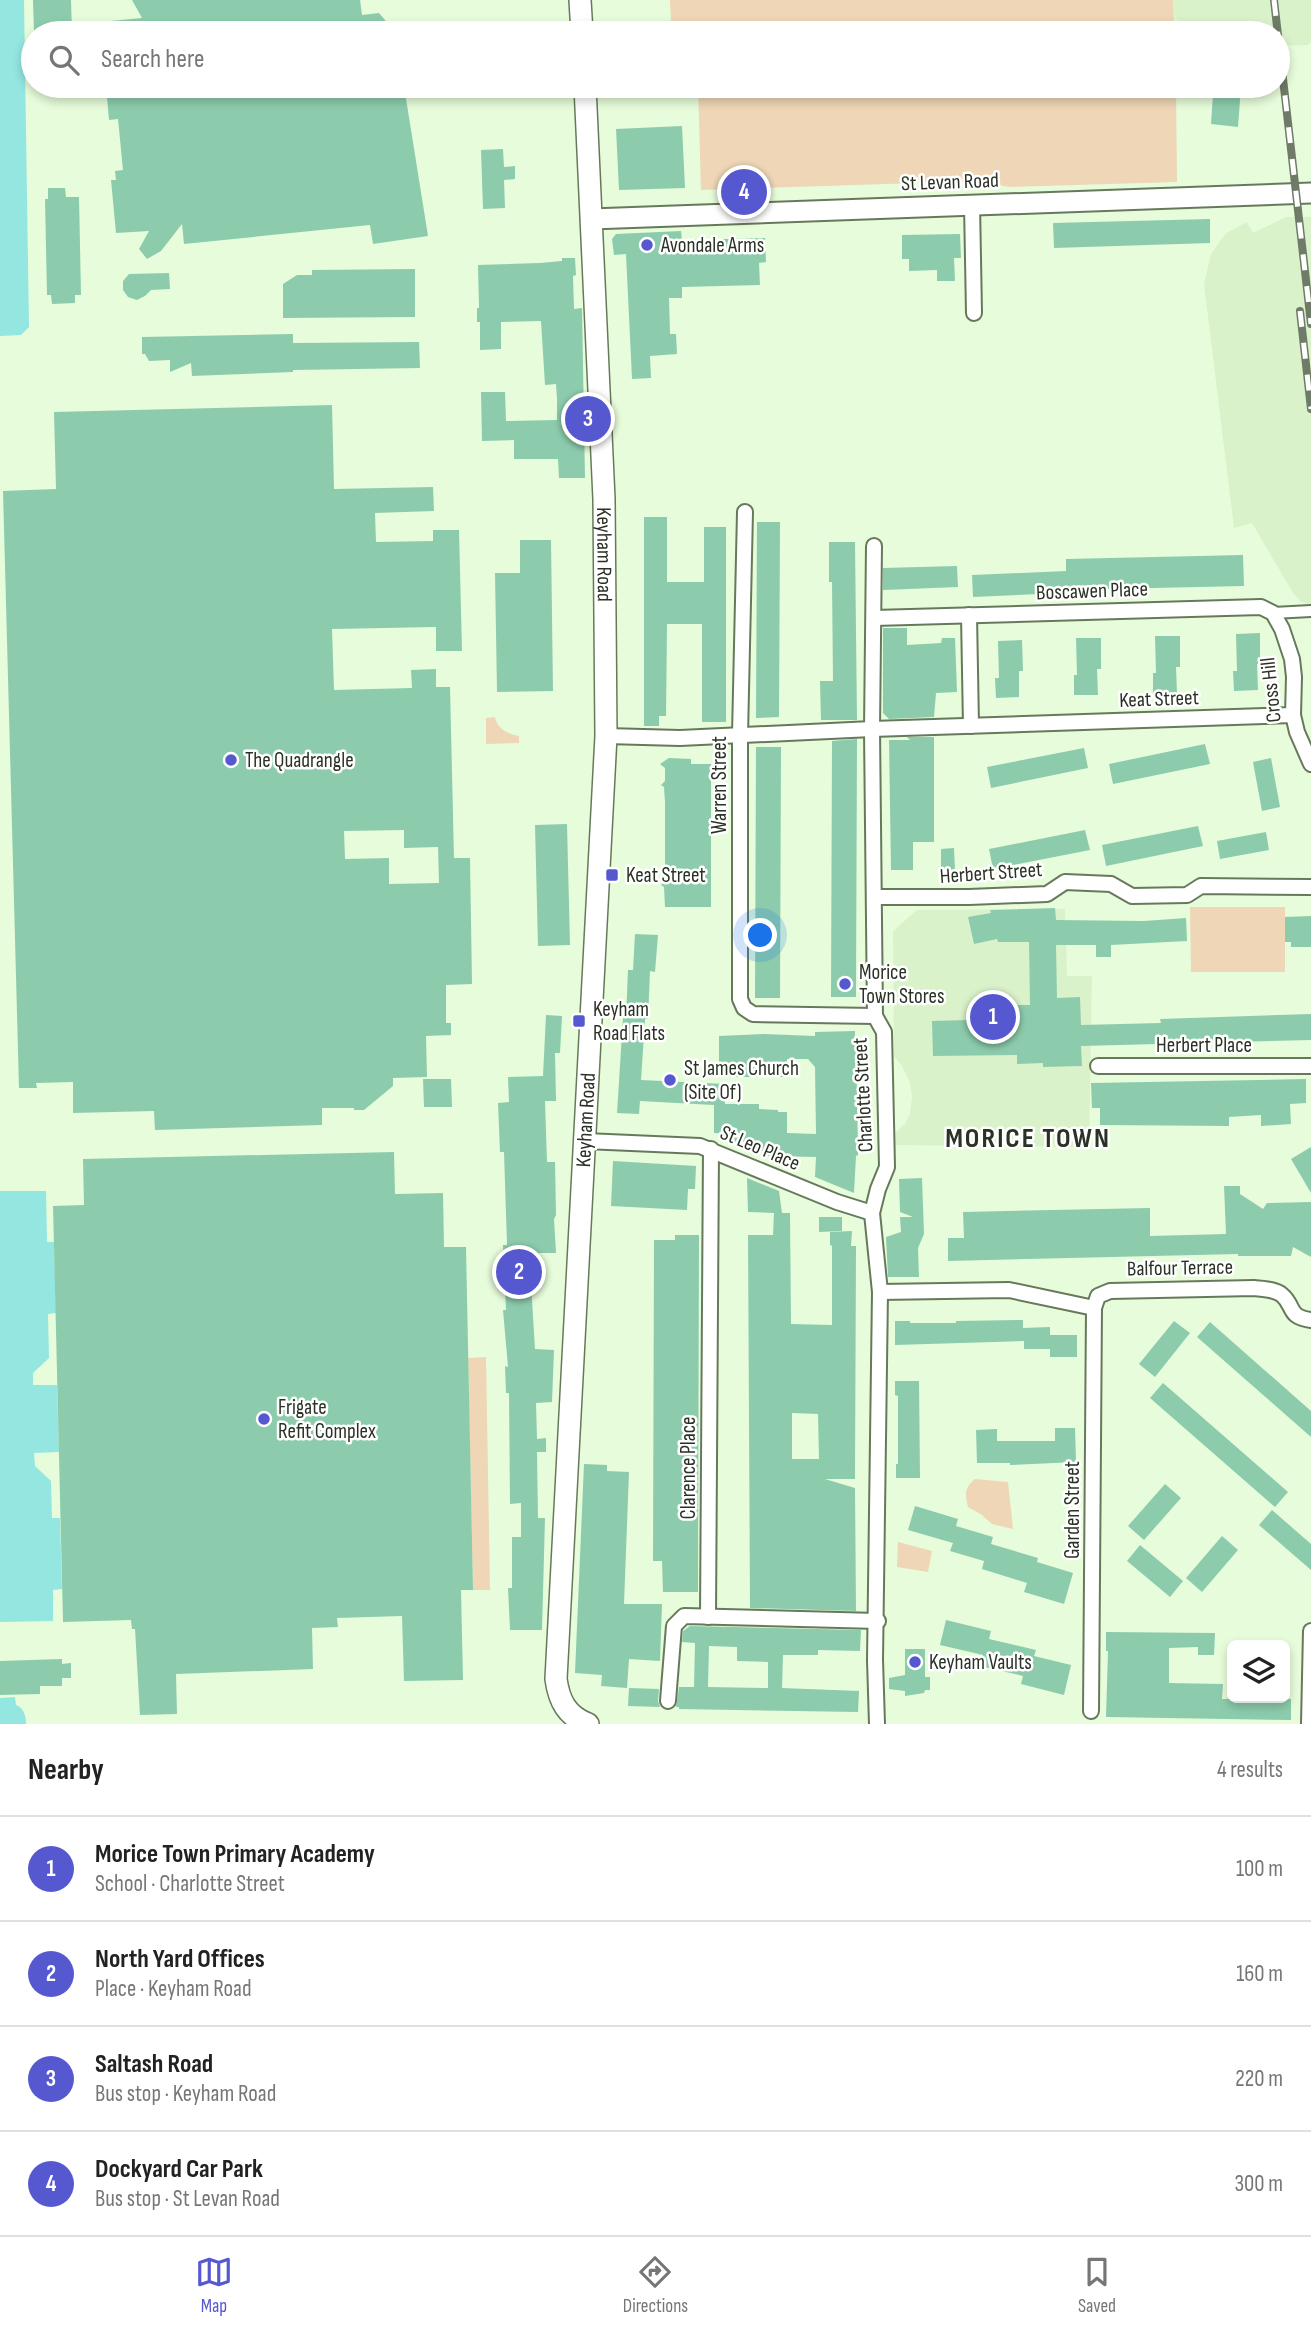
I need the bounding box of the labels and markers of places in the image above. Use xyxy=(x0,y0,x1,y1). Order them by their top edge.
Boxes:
pin: 4 xyxy=(721,166,767,218)
place label: Avondale Arms xyxy=(660,233,764,258)
marker: Avondale Arms xyxy=(639,237,655,253)
pin: 3 xyxy=(565,393,611,445)
place label: The Quadrangle xyxy=(245,748,354,773)
marker: The Quadrangle xyxy=(223,752,239,768)
place label: Keat Street xyxy=(626,863,706,888)
marker: Keat Street xyxy=(604,867,620,883)
place label: Morice Town Stores xyxy=(859,960,945,1009)
marker: Morice Town Stores xyxy=(837,976,853,992)
pin: 1 xyxy=(970,991,1016,1043)
place label: Keyham Road Flats xyxy=(593,997,665,1046)
marker: Keyham Road Flats xyxy=(571,1013,587,1029)
place label: St James Church (Site Of) xyxy=(684,1056,799,1105)
marker: St James Church (Site Of) xyxy=(662,1072,678,1088)
pin: 2 xyxy=(496,1246,542,1298)
place label: Frigate Refit Complex xyxy=(278,1395,376,1444)
marker: Frigate Refit Complex xyxy=(256,1411,272,1427)
place label: Keyham Vaults xyxy=(929,1650,1032,1675)
marker: Keyham Vaults xyxy=(907,1654,923,1670)

